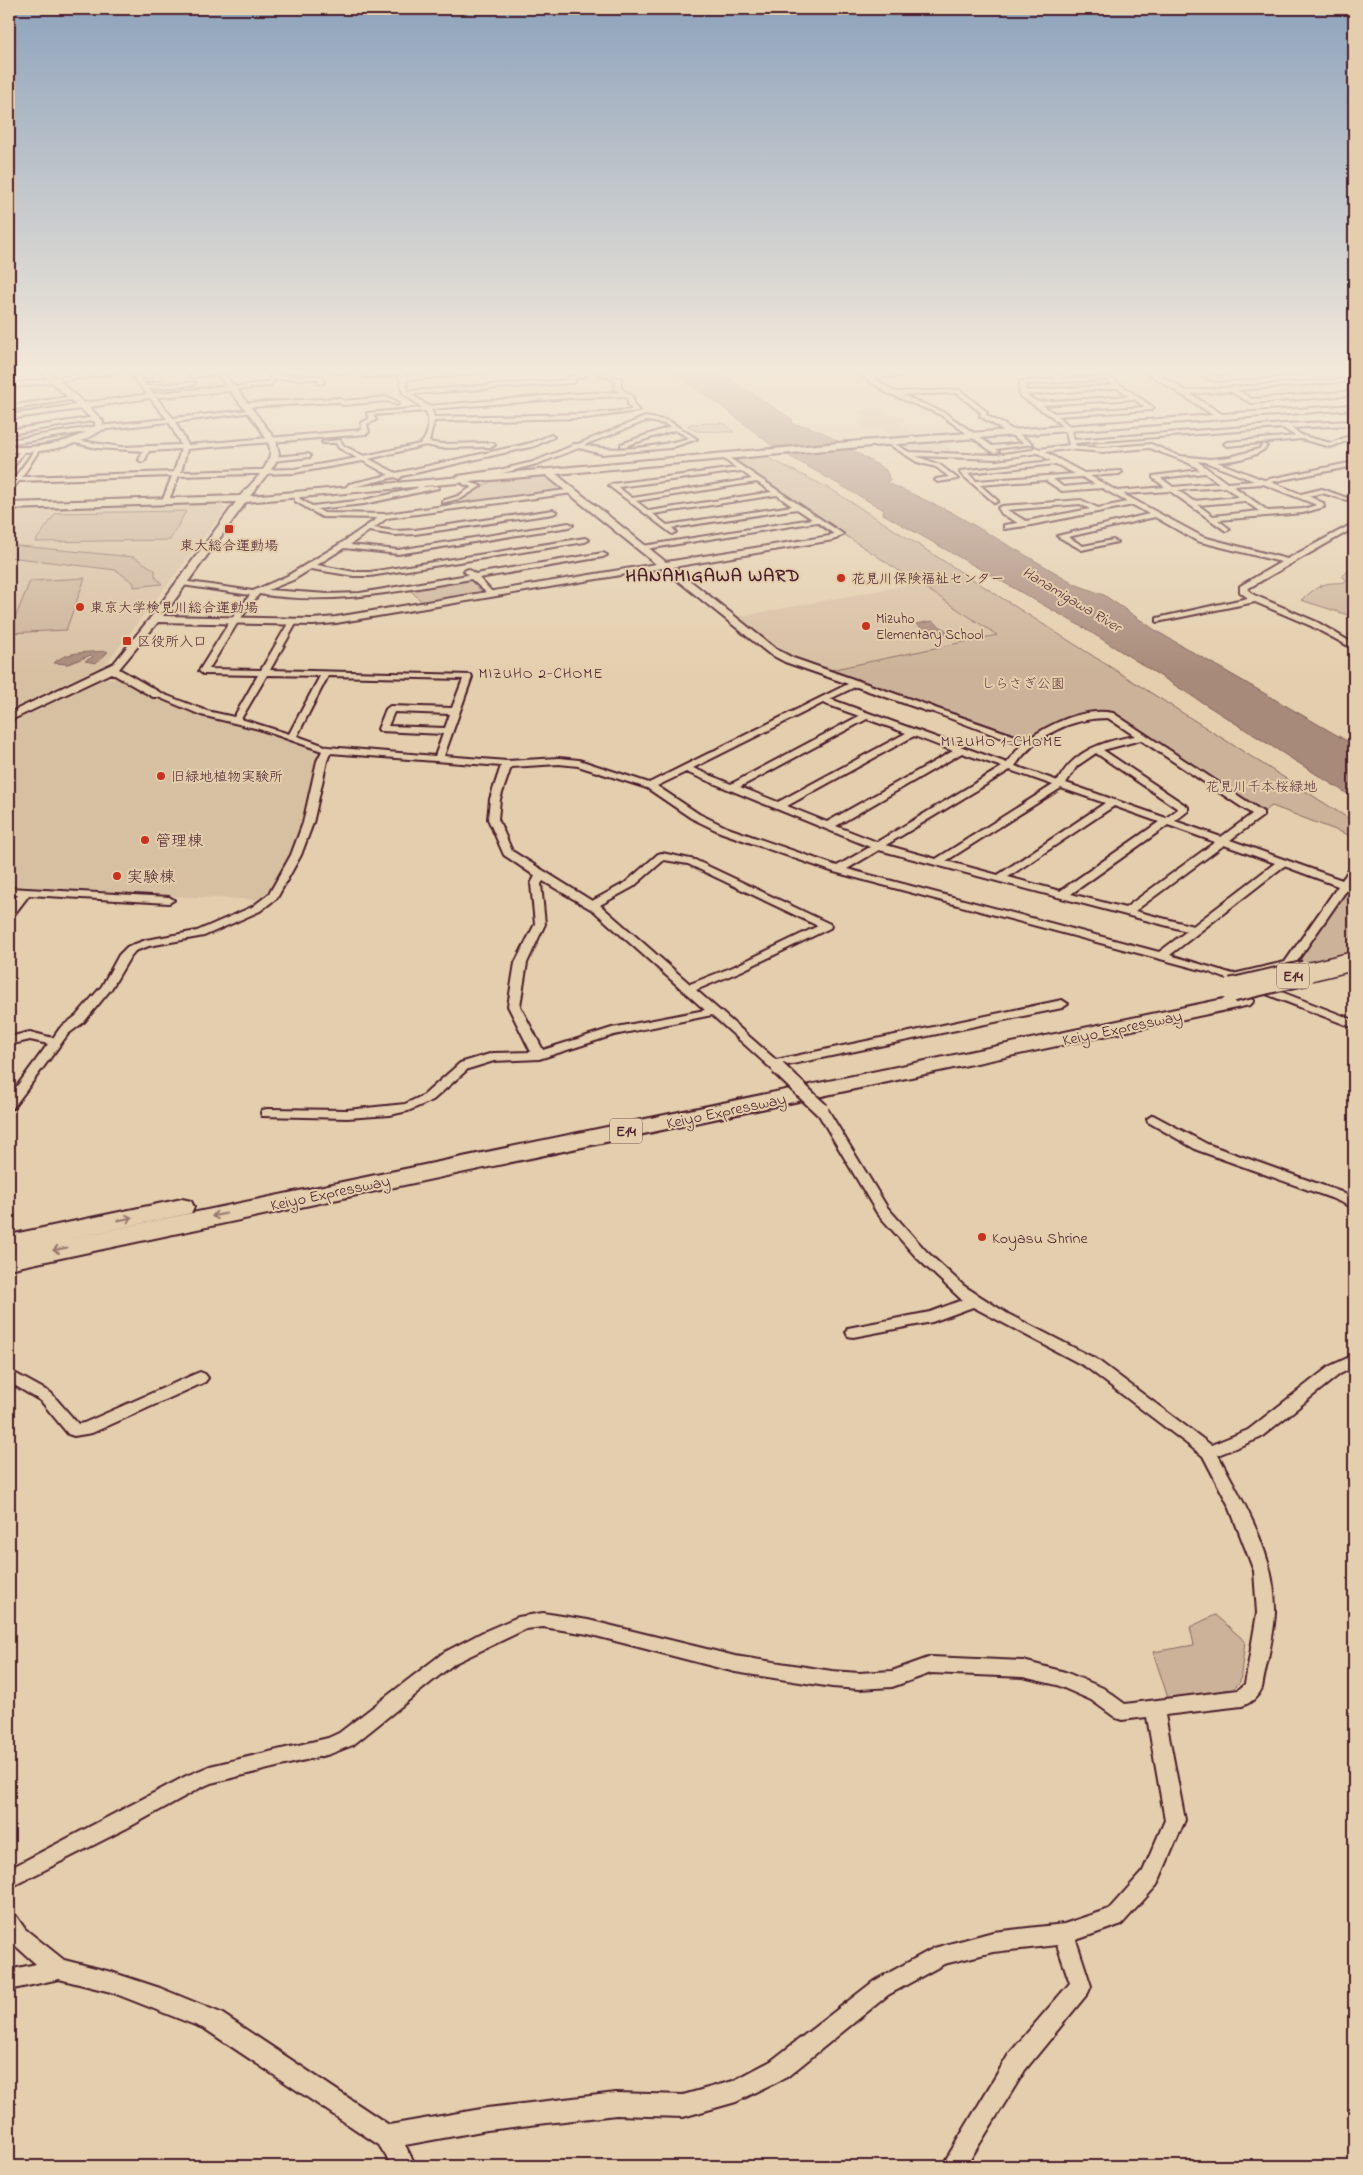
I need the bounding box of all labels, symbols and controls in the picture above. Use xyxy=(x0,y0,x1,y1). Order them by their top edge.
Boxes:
marker: 東大総合運動場 xyxy=(223,523,235,535)
place label: 東大総合運動場 xyxy=(180,536,278,557)
water label: Hanamigawa River xyxy=(1017,562,1127,640)
district label: HANAMIGAWA WARD xyxy=(625,564,801,590)
place label: 花見川保険福祉センター xyxy=(851,569,1004,590)
marker: 花見川保険福祉センター xyxy=(835,572,847,584)
place label: 東京大学検見川総合運動場 xyxy=(90,598,258,619)
marker: 東京大学検見川総合運動場 xyxy=(74,601,86,613)
place label: Mizuho Elementary School xyxy=(876,609,983,647)
marker: Mizuho Elementary School xyxy=(860,620,872,632)
place label: 区役所入口 xyxy=(137,632,207,653)
marker: 区役所入口 xyxy=(121,635,133,647)
district label: MIZUHO 2-CHOME xyxy=(478,663,604,685)
park label: しらさぎ公園 xyxy=(981,674,1065,695)
district label: MIZUHO 1-CHOME xyxy=(941,731,1063,753)
place label: 旧緑地植物実験所 xyxy=(171,767,283,788)
marker: 旧緑地植物実験所 xyxy=(155,770,167,782)
park label: 花見川千本桜緑地 xyxy=(1205,777,1317,798)
place label: 管理棟 xyxy=(155,830,203,854)
marker: 管理棟 xyxy=(139,834,151,846)
place label: 実験棟 xyxy=(127,866,175,890)
marker: 実験棟 xyxy=(111,870,123,882)
road number: E14 xyxy=(1277,964,1309,988)
street label: Keiyo Expressway xyxy=(1060,1005,1184,1053)
street label: Keiyo Expressway xyxy=(664,1088,788,1136)
road number: E14 xyxy=(610,1118,642,1144)
street label: Keiyo Expressway xyxy=(268,1170,392,1218)
one-way arrow xyxy=(212,1211,228,1221)
one-way arrow xyxy=(117,1214,133,1223)
place label: Koyasu Shrine xyxy=(992,1227,1088,1251)
marker: Koyasu Shrine xyxy=(976,1231,988,1243)
one-way arrow xyxy=(53,1245,69,1254)

